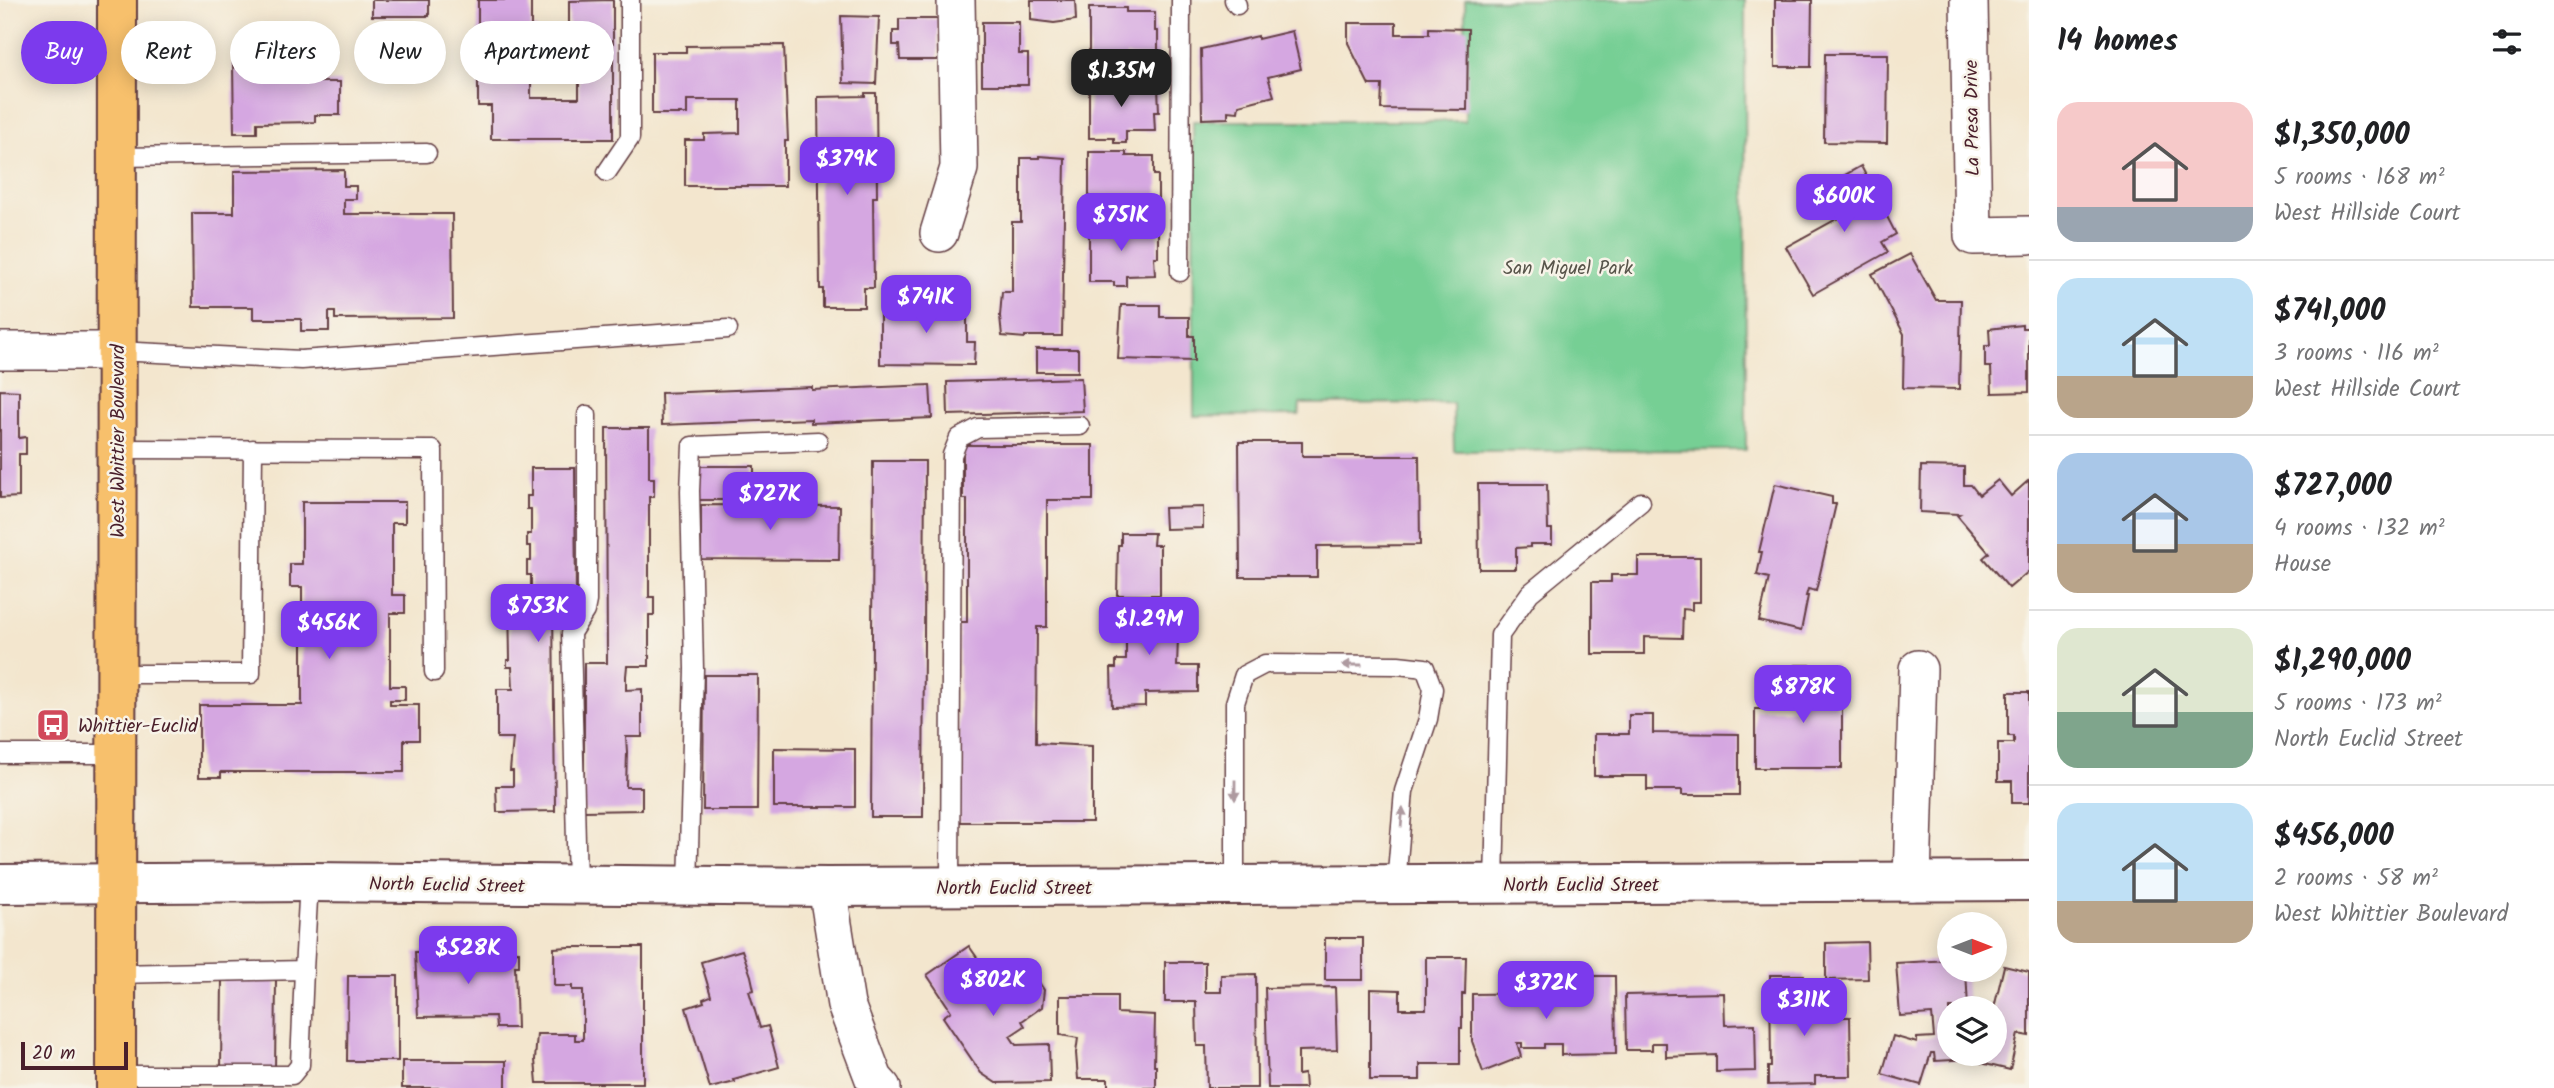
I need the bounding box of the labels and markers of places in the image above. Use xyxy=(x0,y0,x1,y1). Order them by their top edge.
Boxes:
pin: $1.35M xyxy=(1064,50,1178,109)
pin: $379K xyxy=(798,138,896,197)
pin: $600K xyxy=(1795,174,1893,234)
pin: $751K xyxy=(1072,194,1170,253)
pin: $741K xyxy=(877,276,975,335)
pin: $727K xyxy=(721,472,819,532)
pin: $753K xyxy=(489,584,587,644)
pin: $1.29M xyxy=(1092,598,1206,657)
pin: $456K xyxy=(280,602,378,661)
pin: $878K xyxy=(1754,666,1852,725)
bus stop icon: Whittier-Euclid xyxy=(34,706,72,744)
place label: Whittier-Euclid xyxy=(78,712,198,742)
pin: $528K xyxy=(419,926,517,986)
pin: $802K xyxy=(944,958,1042,1018)
pin: $372K xyxy=(1497,962,1595,1021)
pin: $311K xyxy=(1755,978,1853,1038)

